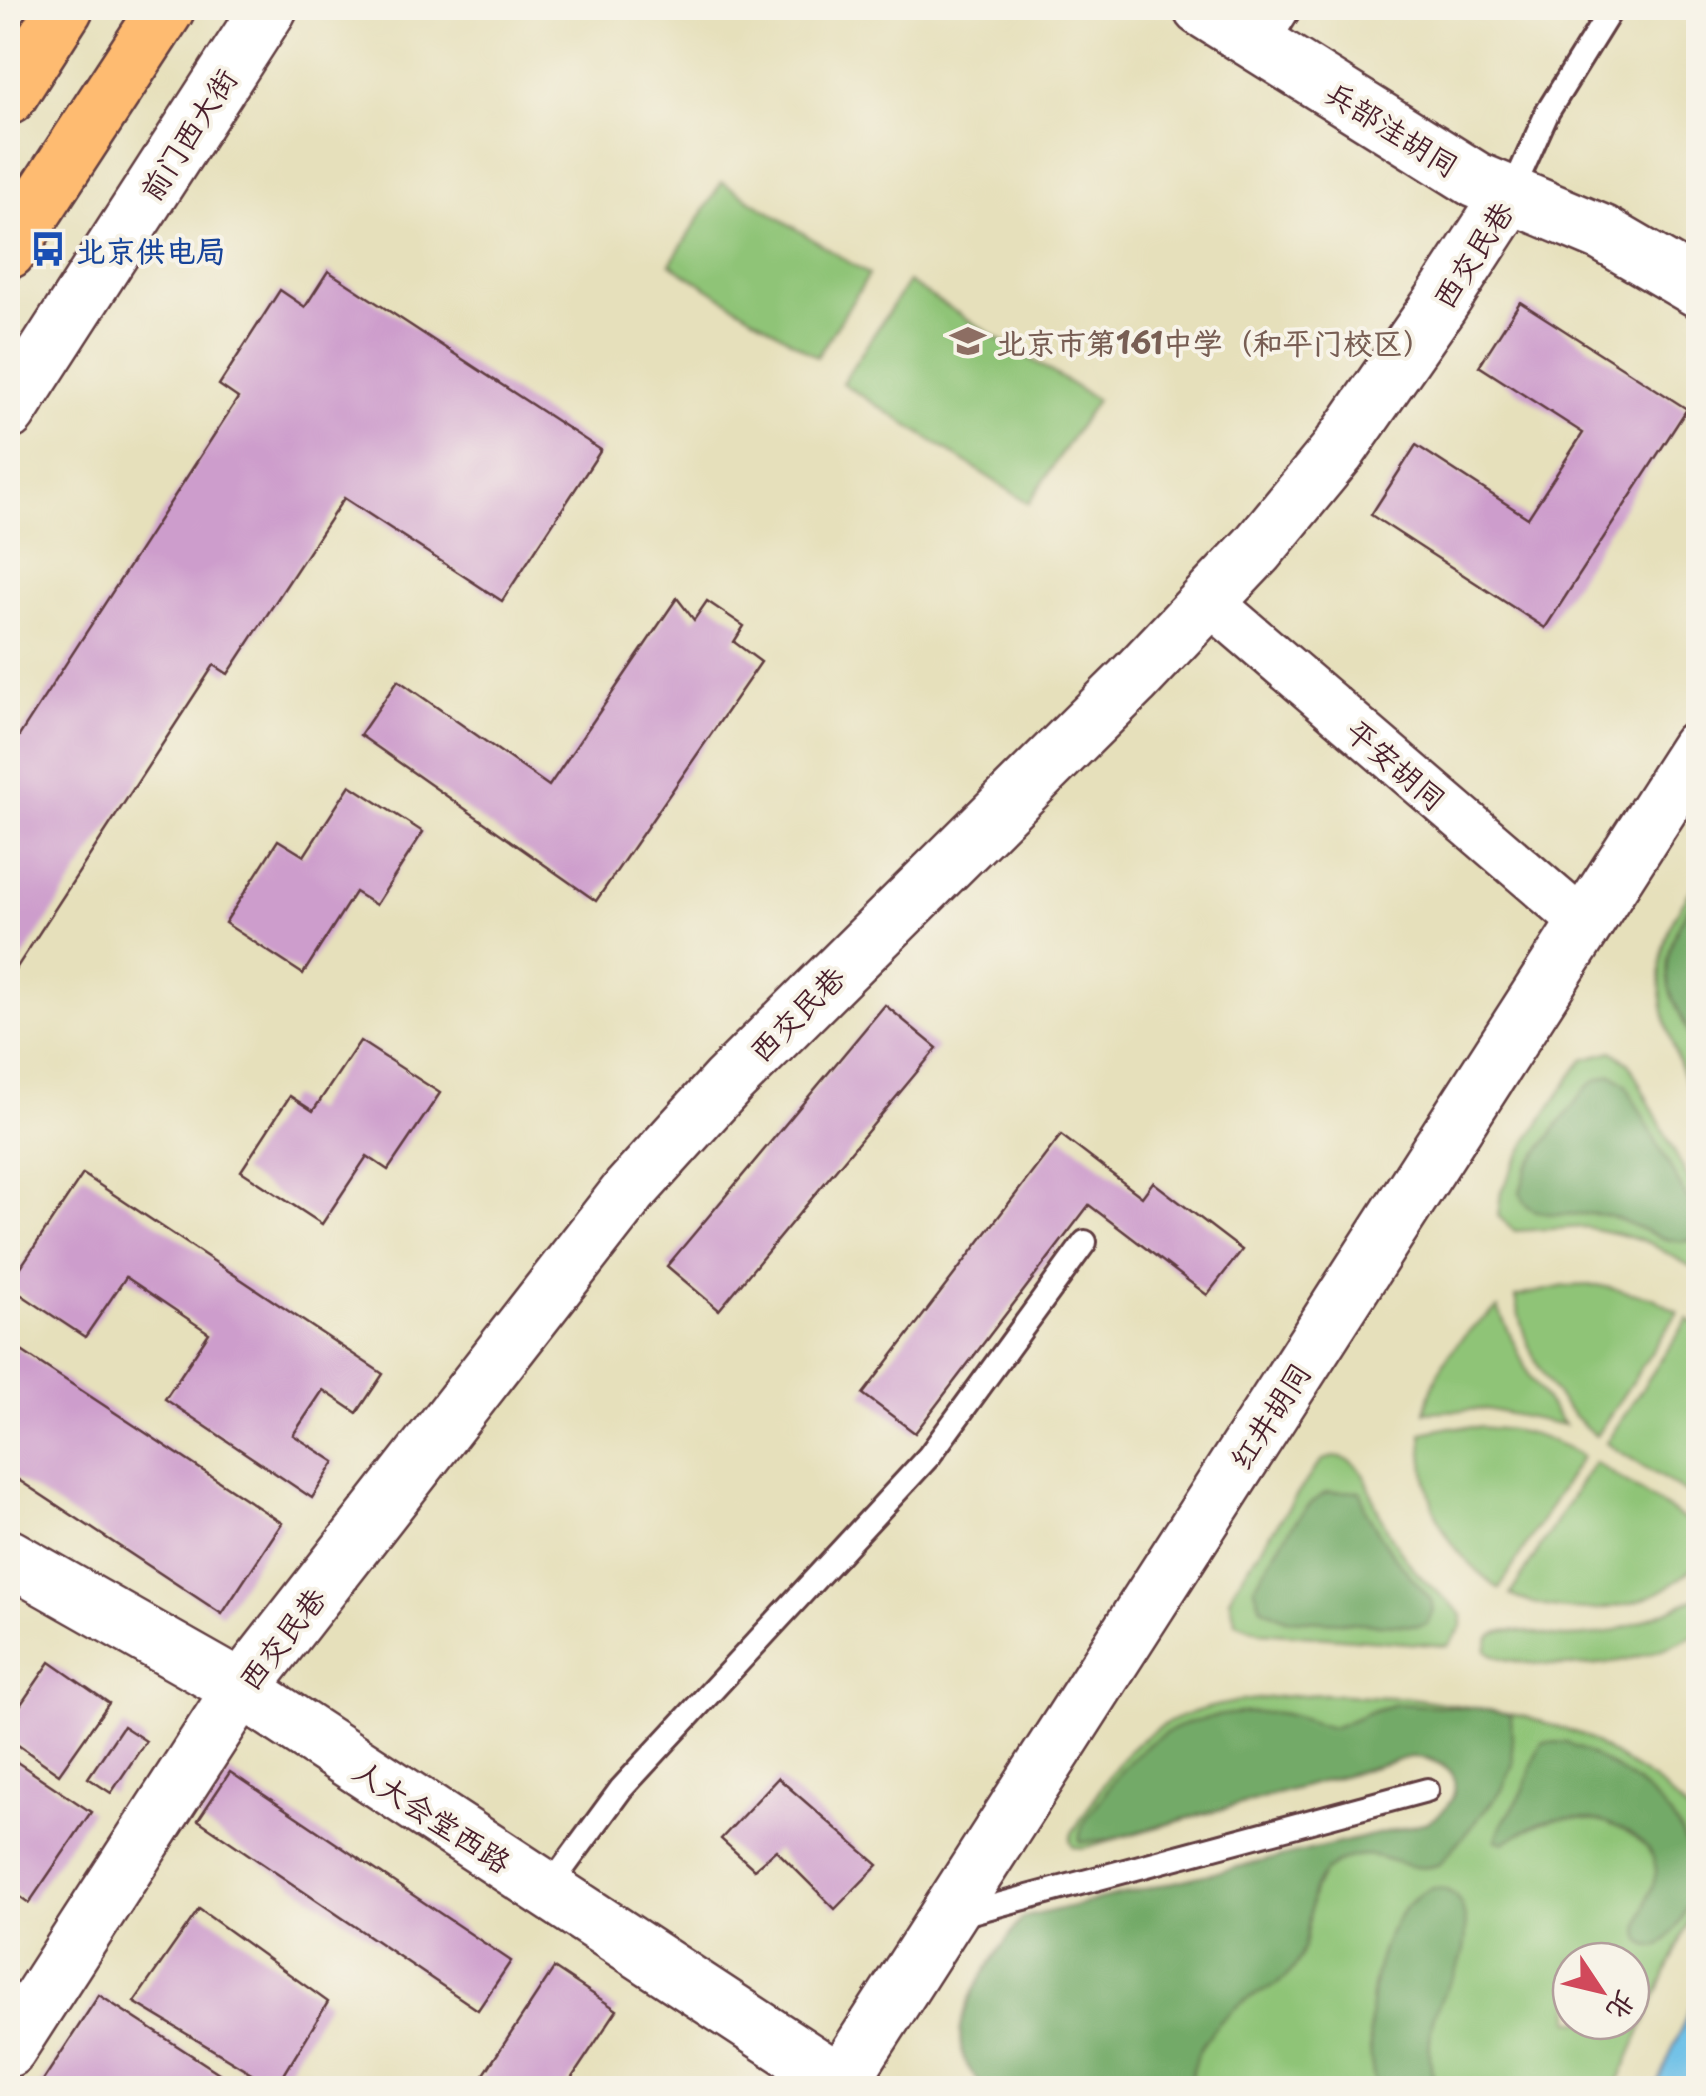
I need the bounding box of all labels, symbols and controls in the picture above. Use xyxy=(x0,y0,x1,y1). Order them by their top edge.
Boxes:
street label: 前门西大街 xyxy=(127,59,247,209)
street label: 兵部洼胡同 xyxy=(1317,69,1469,187)
street label: 西交民巷 xyxy=(1420,191,1524,317)
place label: 北京供电局 xyxy=(76,227,226,272)
bus stop icon: 北京供电局 xyxy=(29,230,67,268)
place label: 北京市第161中学（和平门校区） xyxy=(996,319,1433,364)
school or university icon: 北京市第161中学（和平门校区） xyxy=(949,322,987,360)
street label: 平安胡同 xyxy=(1337,708,1457,820)
street label: 西交民巷 xyxy=(738,955,854,1071)
street label: 红井胡同 xyxy=(1217,1352,1321,1478)
street label: 西交民巷 xyxy=(226,1577,336,1699)
street label: 人大会堂西路 xyxy=(345,1747,521,1883)
north arrow xyxy=(1551,1941,1651,2041)
text: 北 xyxy=(1597,1982,1648,2030)

